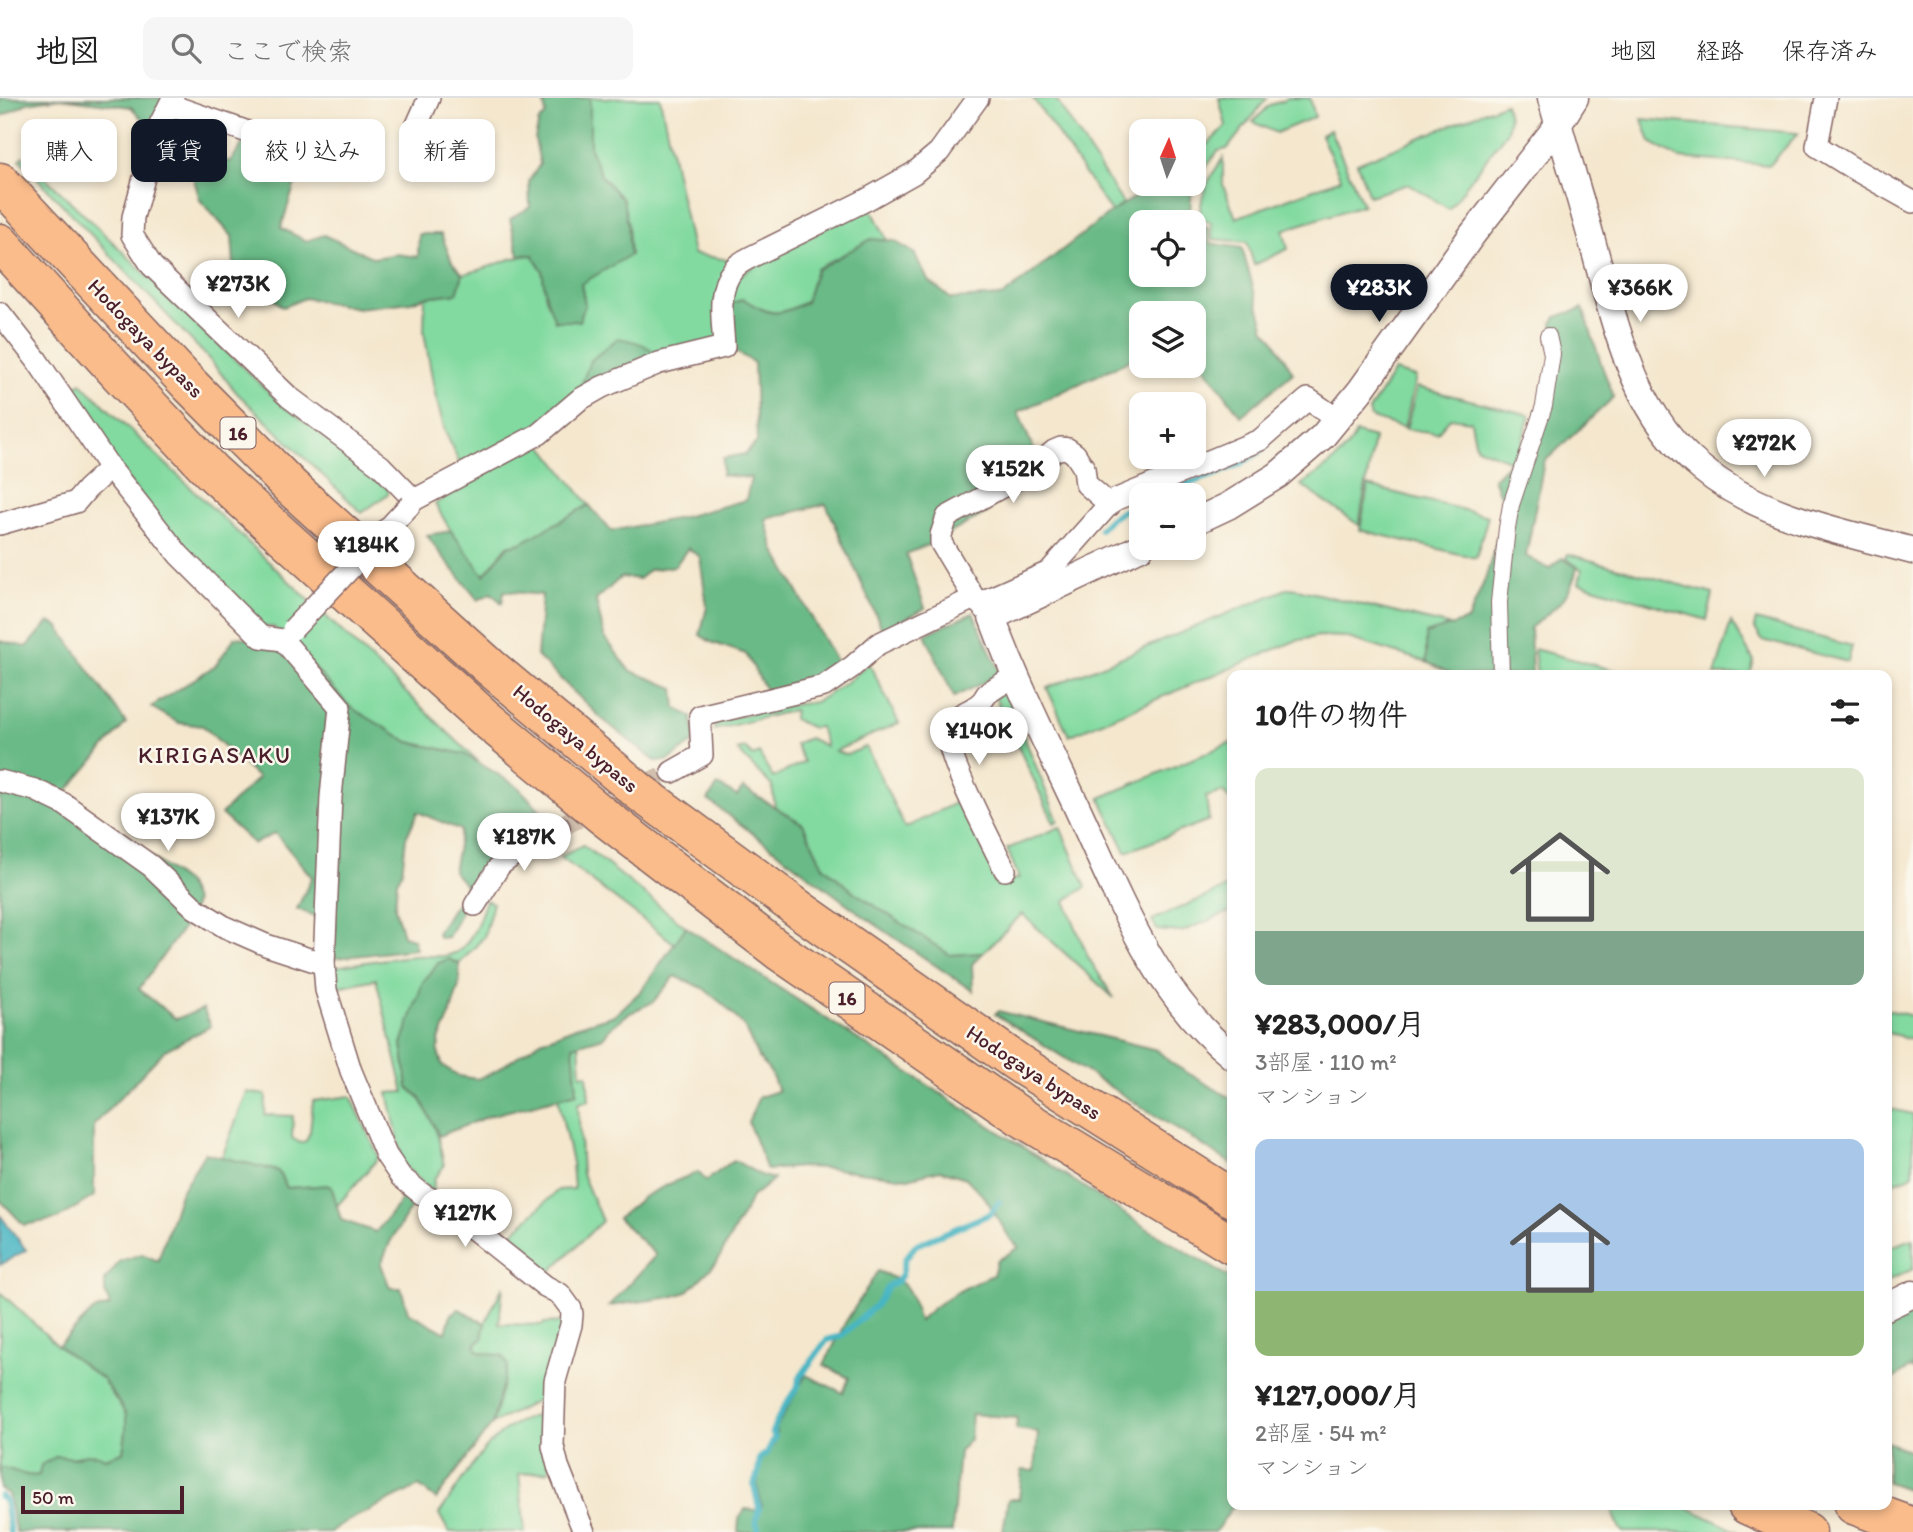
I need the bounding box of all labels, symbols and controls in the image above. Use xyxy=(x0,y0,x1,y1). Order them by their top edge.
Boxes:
search box xyxy=(143,17,633,80)
icon: search xyxy=(167,29,205,67)
text: 地図 xyxy=(35,31,101,70)
text: ここで検索 xyxy=(223,35,353,67)
text: 地図 xyxy=(1610,36,1658,65)
text: 経路 xyxy=(1696,36,1744,65)
text: 保存済み xyxy=(1782,36,1878,65)
chip: 購入 xyxy=(21,119,117,182)
chip: 賃貸 xyxy=(131,119,227,182)
chip: 絞り込み xyxy=(241,119,385,182)
chip: 新着 xyxy=(399,119,495,182)
north arrow xyxy=(1129,119,1206,196)
map controls xyxy=(1129,119,1206,560)
button: locate xyxy=(1129,210,1206,287)
pin: ¥273K xyxy=(189,260,287,320)
pin: ¥283K xyxy=(1330,264,1428,324)
pin: ¥366K xyxy=(1591,264,1689,324)
text: ¥273K xyxy=(206,269,270,297)
street label: Hodogaya bypass xyxy=(83,273,209,403)
text: ¥283K xyxy=(1347,273,1411,301)
text: ¥366K xyxy=(1608,273,1672,301)
button: layers xyxy=(1129,301,1206,378)
button: + xyxy=(1129,392,1206,469)
road number: 16 xyxy=(220,418,256,448)
pin: ¥272K xyxy=(1715,420,1813,479)
text: ¥272K xyxy=(1732,428,1796,456)
pin: ¥152K xyxy=(964,446,1062,505)
text: ¥152K xyxy=(982,454,1044,482)
button: − xyxy=(1129,483,1206,560)
pin: ¥184K xyxy=(317,522,415,581)
text: ¥184K xyxy=(334,530,398,558)
street label: Hodogaya bypass xyxy=(508,678,644,798)
icon: filters xyxy=(1826,693,1864,731)
text: 10件の物件 xyxy=(1255,696,1407,733)
pin: ¥140K xyxy=(930,708,1028,767)
text: ¥140K xyxy=(946,716,1012,744)
district label: KIRIGASAKU xyxy=(138,741,292,769)
pin: ¥137K xyxy=(119,794,217,853)
text: ¥137K xyxy=(137,802,199,830)
pin: ¥187K xyxy=(475,814,573,873)
icon: home xyxy=(1497,814,1623,940)
text: ¥187K xyxy=(493,822,555,850)
road number: 16 xyxy=(830,983,864,1014)
text: ¥283,000/月 xyxy=(1255,1005,1426,1042)
street label: Hodogaya bypass xyxy=(962,1019,1106,1125)
text: 3部屋 · 110 m² xyxy=(1255,1048,1397,1076)
text: マンション xyxy=(1255,1082,1369,1110)
icon: home xyxy=(1497,1185,1623,1311)
pin: ¥127K xyxy=(416,1190,514,1249)
text: ¥127K xyxy=(434,1198,496,1226)
text: ¥127,000/月 xyxy=(1255,1376,1422,1413)
text: 2部屋 · 54 m² xyxy=(1255,1419,1387,1447)
text: マンション xyxy=(1255,1453,1369,1481)
scale bar xyxy=(21,1483,184,1515)
text: 50 m xyxy=(32,1486,74,1509)

